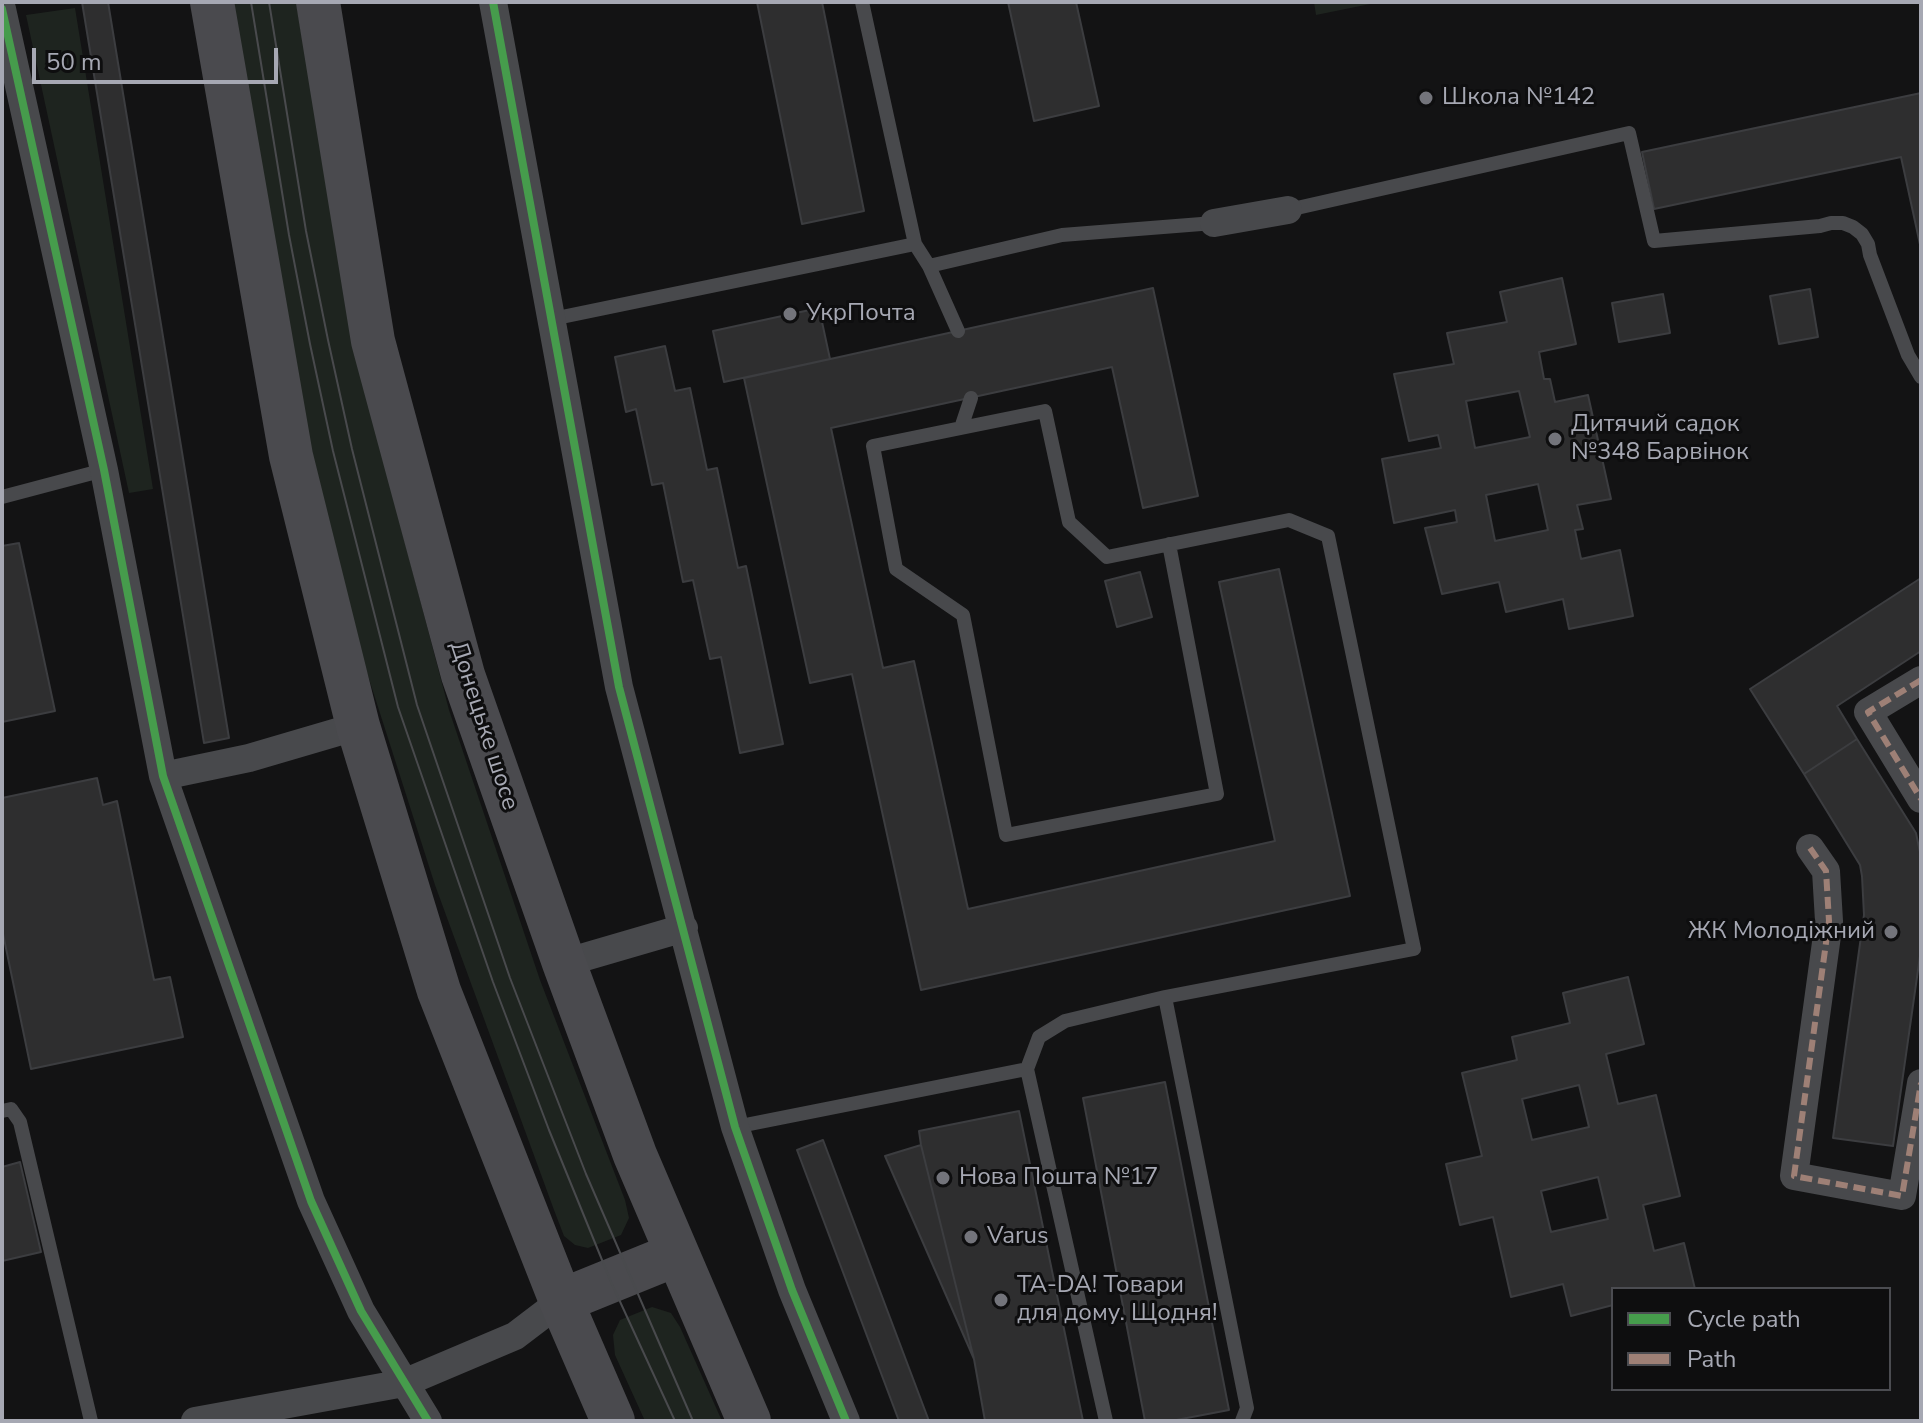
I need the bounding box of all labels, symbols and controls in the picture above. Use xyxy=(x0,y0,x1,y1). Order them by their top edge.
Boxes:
scale bar xyxy=(36,32,282,82)
text: 50 m xyxy=(46,46,102,78)
place label: Школа №142 xyxy=(1442,84,1595,112)
marker: Школа №142 xyxy=(1417,89,1435,107)
place label: УкрПочта xyxy=(806,300,916,328)
marker: УкрПочта xyxy=(781,305,799,323)
place label: Дитячий садок №348 Барвінок xyxy=(1571,411,1749,467)
marker: Дитячий садок №348 Барвінок xyxy=(1546,430,1564,448)
street label: Донецьке шосе xyxy=(442,638,524,814)
place label: ЖК Молодіжний xyxy=(1688,918,1875,946)
marker: ЖК Молодіжний xyxy=(1882,923,1900,941)
place label: Нова Пошта №17 xyxy=(959,1164,1158,1192)
marker: Нова Пошта №17 xyxy=(934,1169,952,1187)
place label: Varus xyxy=(987,1223,1048,1251)
marker: Varus xyxy=(962,1228,980,1246)
place label: TA-DA! Товари для дому. Щодня! xyxy=(1017,1272,1217,1328)
legend xyxy=(1611,1287,1891,1391)
marker: TA-DA! Товари для дому. Щодня! xyxy=(992,1291,1010,1309)
text: Cycle path xyxy=(1687,1303,1801,1335)
text: Path xyxy=(1687,1343,1736,1375)

